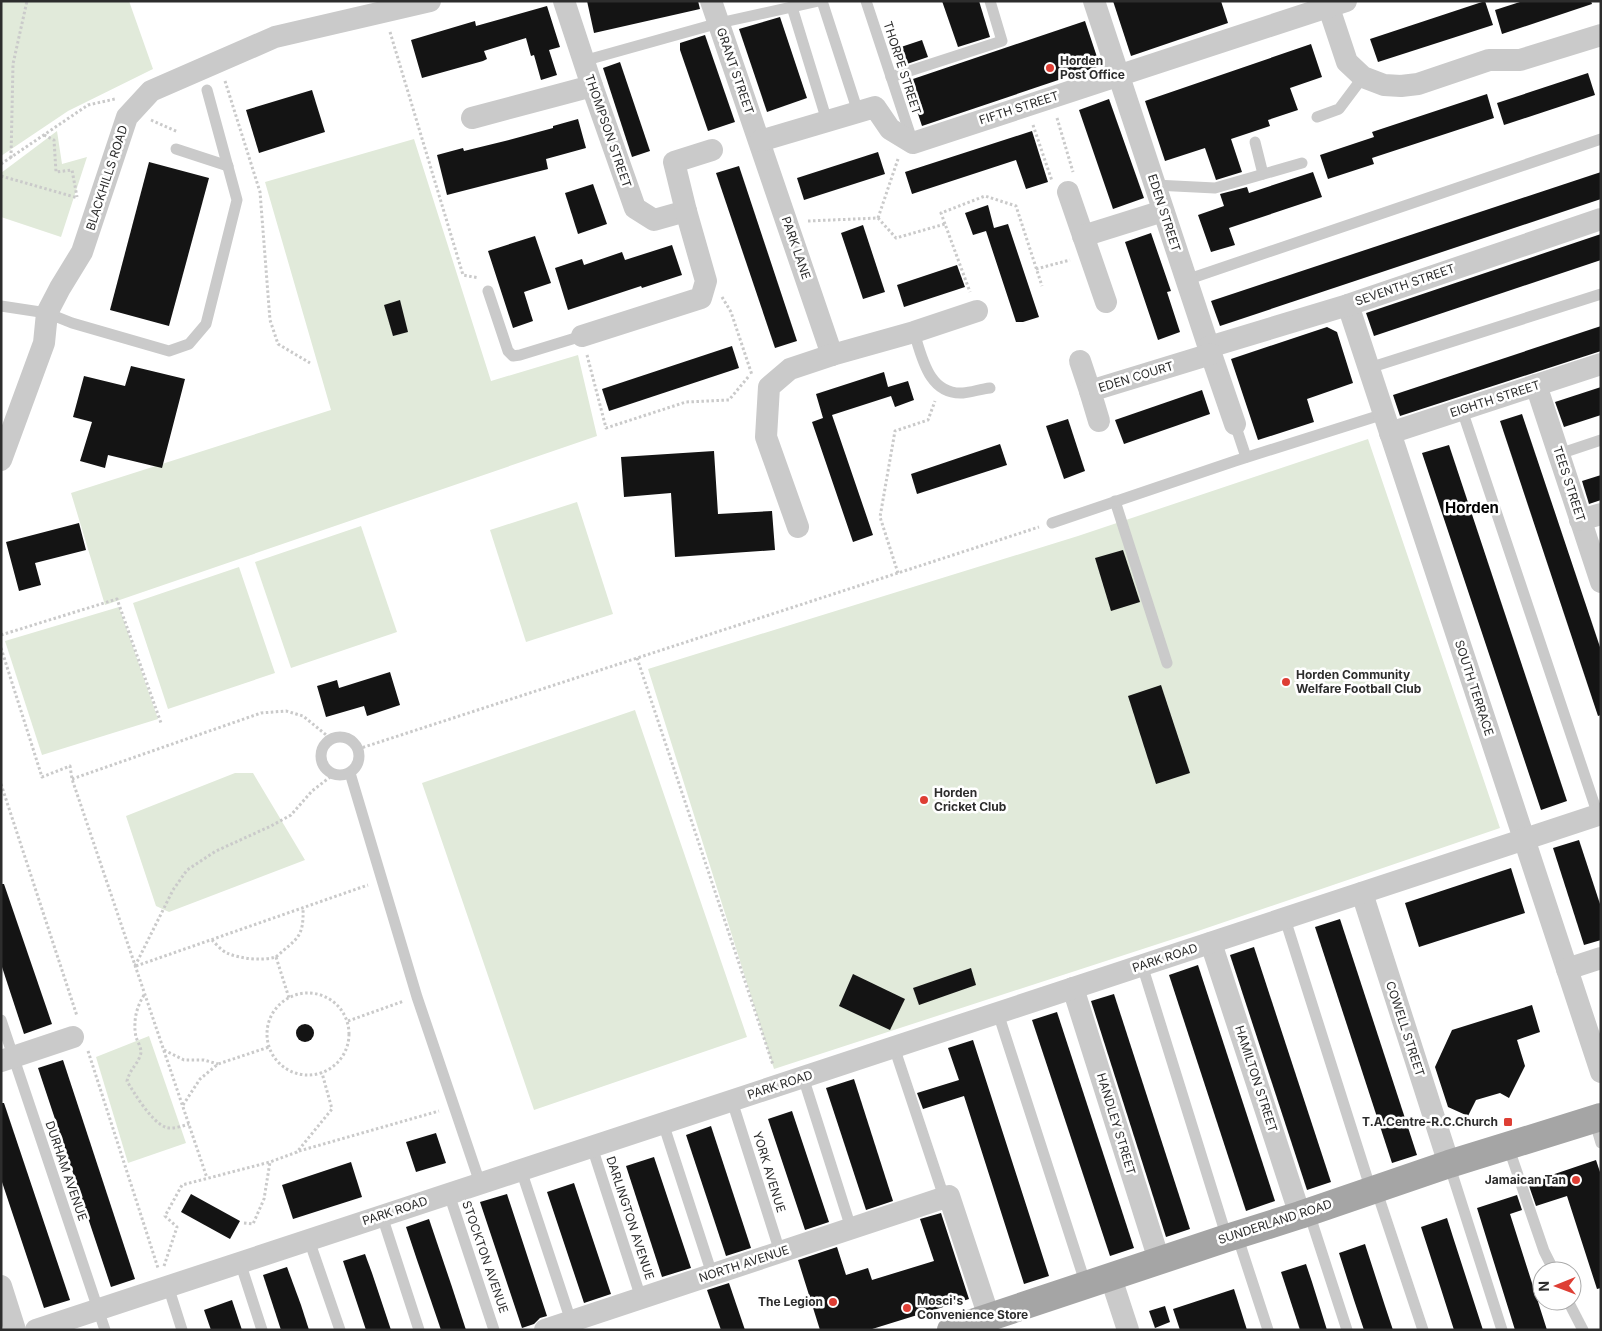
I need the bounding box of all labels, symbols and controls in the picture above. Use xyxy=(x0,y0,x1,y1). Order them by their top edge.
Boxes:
street label: THORPE STREET xyxy=(880,19,925,117)
street label: GRANT STREET xyxy=(714,26,757,116)
place label: Horden Post Office xyxy=(1060,53,1125,82)
marker: Horden Post Office xyxy=(1044,62,1056,74)
street label: THOMPSON STREET xyxy=(582,72,635,190)
street label: FIFTH STREET xyxy=(977,88,1061,127)
street label: BLACKHILLS ROAD xyxy=(82,123,131,232)
street label: EDEN STREET xyxy=(1145,172,1184,254)
street label: PARK LANE xyxy=(779,214,814,281)
street label: SEVENTH STREET xyxy=(1353,260,1457,309)
street label: EDEN COURT xyxy=(1096,358,1176,395)
street label: EIGHTH STREET xyxy=(1448,377,1542,420)
street label: TEES STREET xyxy=(1550,444,1589,524)
district label: Horden xyxy=(1445,498,1499,517)
street label: SOUTH TERRACE xyxy=(1452,638,1497,738)
place label: Horden Community Welfare Football Club xyxy=(1296,667,1422,696)
marker: Horden Community Welfare Football Club xyxy=(1280,676,1292,688)
place label: Horden Cricket Club xyxy=(934,785,1007,814)
marker: Horden Cricket Club xyxy=(918,794,930,806)
street label: PARK ROAD xyxy=(1130,940,1199,975)
street label: COWELL STREET xyxy=(1383,979,1428,1079)
street label: HAMILTON STREET xyxy=(1232,1024,1281,1134)
street label: PARK ROAD xyxy=(745,1067,814,1102)
street label: HANDLEY STREET xyxy=(1094,1071,1139,1177)
place label: T.A.Centre-R.C.Church xyxy=(1362,1114,1498,1129)
marker: T.A.Centre-R.C.Church xyxy=(1502,1116,1514,1128)
street label: DURHAM AVENUE xyxy=(42,1119,91,1223)
street label: YORK AVENUE xyxy=(750,1129,789,1214)
street label: DARLINGTON AVENUE xyxy=(603,1154,658,1282)
place label: Jamaican Tan xyxy=(1485,1172,1566,1187)
marker: Jamaican Tan xyxy=(1570,1174,1582,1186)
street label: PARK ROAD xyxy=(360,1193,429,1228)
street label: SUNDERLAND ROAD xyxy=(1216,1196,1334,1247)
street label: STOCKTON AVENUE xyxy=(459,1199,512,1315)
street label: NORTH AVENUE xyxy=(697,1242,791,1285)
north arrow xyxy=(1532,1261,1582,1311)
text: N xyxy=(1535,1281,1552,1292)
place label: Mosci's Convenience Store xyxy=(917,1293,1028,1322)
place label: The Legion xyxy=(758,1294,823,1309)
marker: The Legion xyxy=(827,1296,839,1308)
marker: Mosci's Convenience Store xyxy=(901,1302,913,1314)

